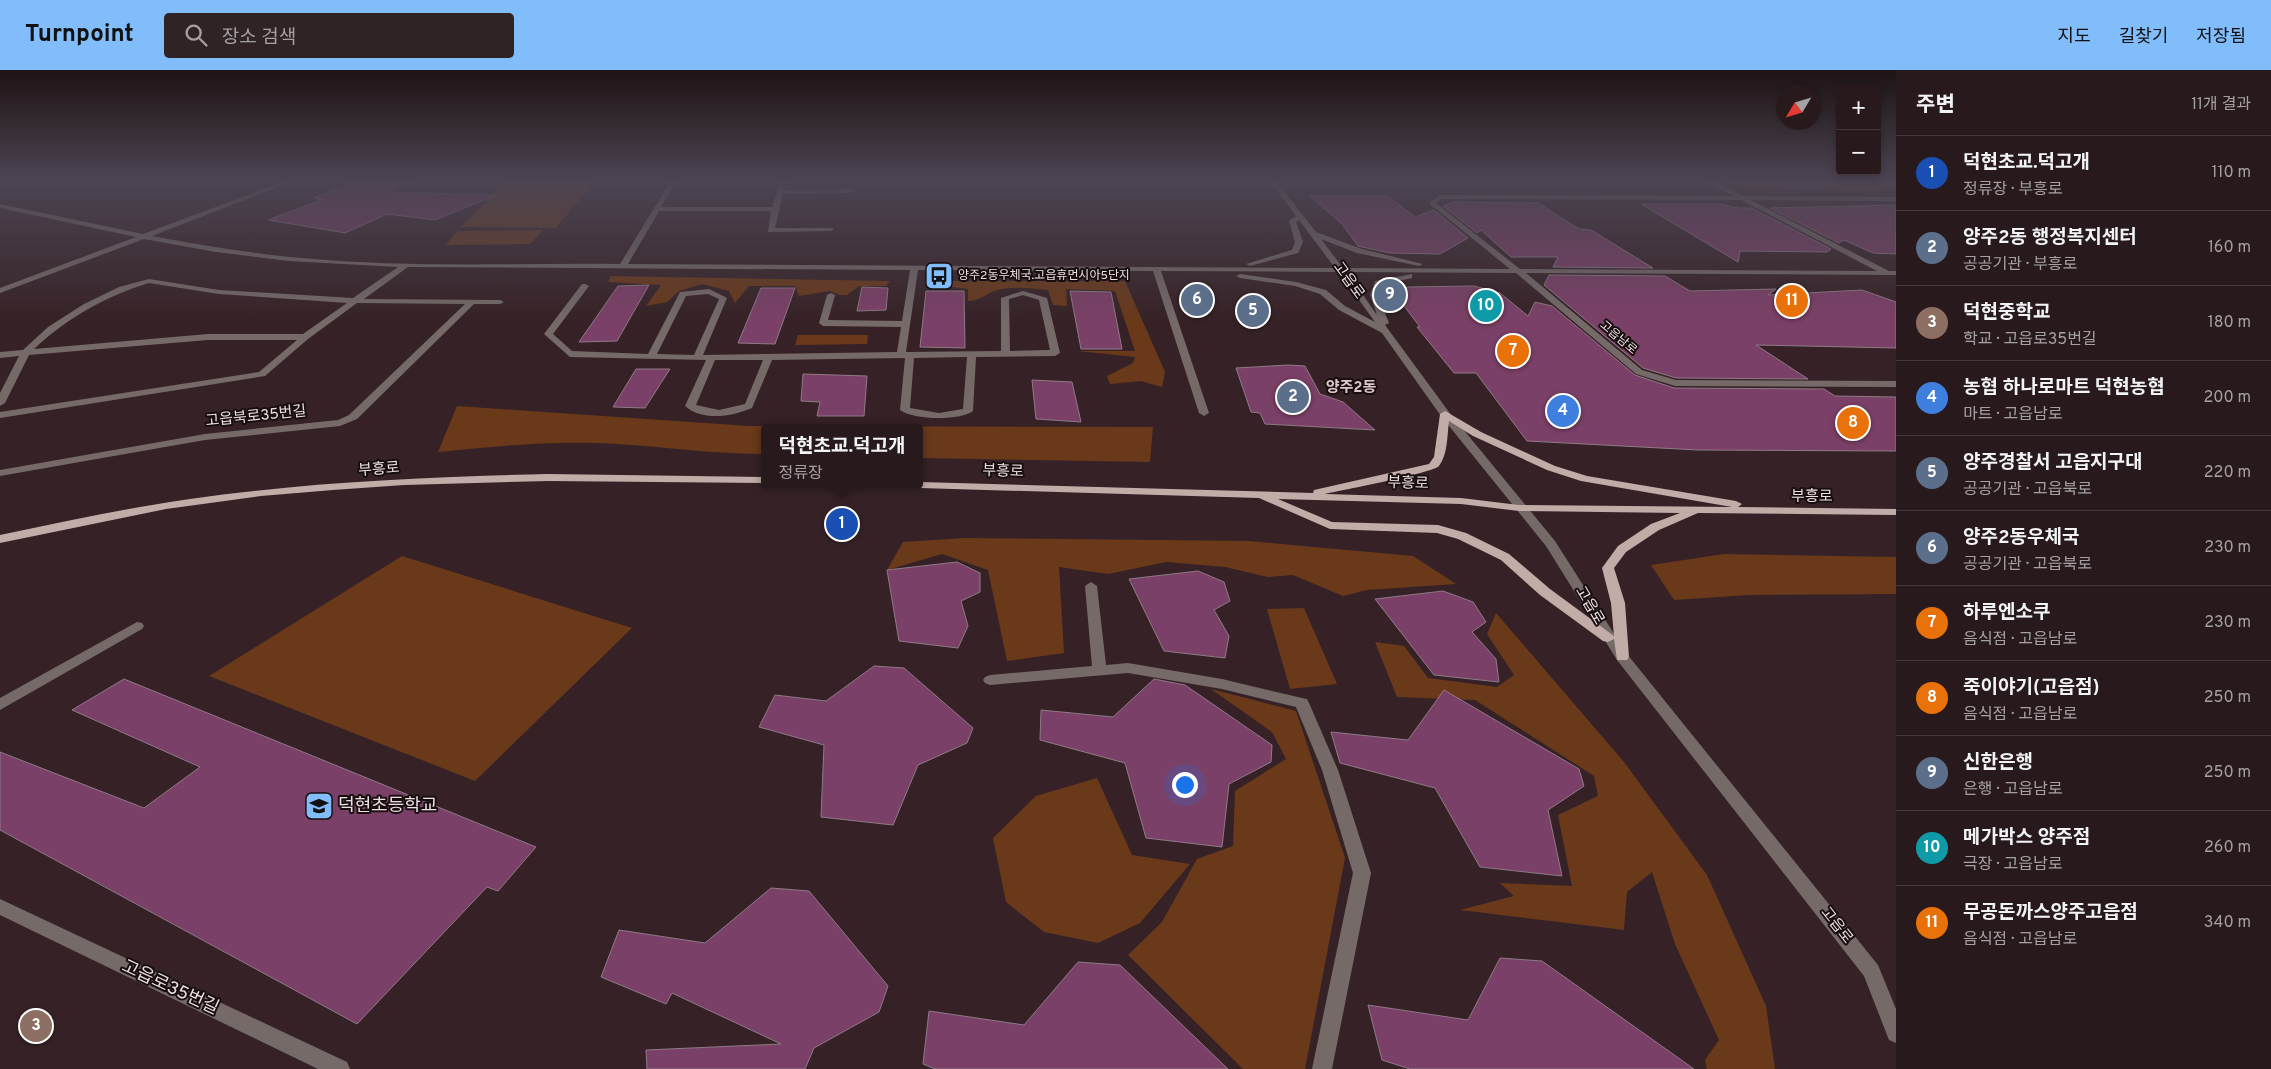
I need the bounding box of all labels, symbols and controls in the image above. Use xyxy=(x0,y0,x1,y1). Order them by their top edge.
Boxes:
search box xyxy=(164,13,514,58)
text: Turnpoint xyxy=(25,20,134,50)
icon: search xyxy=(182,21,210,49)
text: 장소 검색 xyxy=(222,26,296,50)
text: 지도 xyxy=(2058,26,2091,49)
text: 길찾기 xyxy=(2119,26,2168,49)
text: 저장됨 xyxy=(2196,26,2246,49)
north arrow xyxy=(1776,85,1821,130)
map controls xyxy=(1836,85,1881,175)
button: + xyxy=(1836,85,1881,130)
text: 주변 xyxy=(1916,92,1955,119)
text: 11개 결과 xyxy=(2191,95,2251,115)
button: − xyxy=(1836,130,1881,175)
text: 덕현초교.덕고개 xyxy=(1963,151,2090,175)
text: 1 xyxy=(1929,163,1935,183)
text: 110 m xyxy=(2211,163,2251,183)
text: 정류장 · 부흥로 xyxy=(1963,180,2062,200)
text: 양주2동 행정복지센터 xyxy=(1963,226,2137,250)
text: 2 xyxy=(1927,238,1937,258)
text: 160 m xyxy=(2208,238,2251,258)
text: 공공기관 · 부흥로 xyxy=(1963,255,2077,275)
street label: 고읍로 xyxy=(1328,259,1368,303)
bus stop icon: 양주2동우체국.고읍휴먼시아5단지 xyxy=(924,261,954,291)
place label: 양주2동우체국.고읍휴먼시아5단지 xyxy=(958,268,1130,284)
pin: 9 xyxy=(1374,276,1406,314)
pin: 6 xyxy=(1181,281,1213,319)
pin: 11 xyxy=(1776,282,1808,320)
pin: 10 xyxy=(1470,287,1502,325)
pin: 5 xyxy=(1237,292,1269,330)
text: 덕현중학교 xyxy=(1963,301,2050,325)
text: 3 xyxy=(1927,313,1937,333)
text: 180 m xyxy=(2208,313,2251,333)
street label: 고읍남로 xyxy=(1596,318,1640,358)
text: 학교 · 고읍로35번길 xyxy=(1963,330,2097,350)
pin: 7 xyxy=(1497,332,1529,370)
text: 농협 하나로마트 덕현농협 xyxy=(1963,376,2165,400)
pin: 2 xyxy=(1277,378,1309,416)
district label: 양주2동 xyxy=(1326,379,1376,398)
text: 4 xyxy=(1927,388,1937,408)
text: 200 m xyxy=(2203,388,2251,408)
pin: 4 xyxy=(1547,392,1579,430)
street label: 고읍북로35번길 xyxy=(205,402,307,432)
pin: 8 xyxy=(1837,404,1869,442)
text: 마트 · 고읍남로 xyxy=(1963,405,2062,425)
popup xyxy=(761,424,923,489)
text: 덕현초교.덕고개 xyxy=(779,435,905,459)
text: 양주경찰서 고읍지구대 xyxy=(1963,451,2143,475)
street label: 부흥로 xyxy=(358,459,400,481)
street label: 부흥로 xyxy=(982,462,1024,482)
text: 5 xyxy=(1927,463,1937,483)
text: 220 m xyxy=(2204,463,2251,483)
text: 정류장 xyxy=(779,464,823,484)
street label: 부흥로 xyxy=(1387,474,1429,494)
text: 공공기관 · 고읍북로 xyxy=(1963,480,2092,500)
street label: 부흥로 xyxy=(1791,488,1833,507)
pin: 1 xyxy=(826,505,858,543)
text: 양주2동우체국 xyxy=(1963,526,2080,550)
text: 6 xyxy=(1927,538,1937,558)
text: 230 m xyxy=(2204,538,2251,558)
text: 공공기관 · 고읍북로 xyxy=(1963,555,2092,575)
street label: 고읍로 xyxy=(1570,583,1608,629)
text: 하루엔소쿠 xyxy=(1963,601,2050,625)
text: 7 xyxy=(1928,613,1936,633)
text: 230 m xyxy=(2204,613,2251,633)
text: 음식점 · 고읍남로 xyxy=(1963,630,2077,650)
text: 죽이야기(고읍점) xyxy=(1963,676,2100,700)
text: 8 xyxy=(1927,688,1937,708)
text: 250 m xyxy=(2204,688,2251,708)
text: 음식점 · 고읍남로 xyxy=(1963,705,2077,725)
text: 신한은행 xyxy=(1963,751,2033,775)
text: 9 xyxy=(1927,763,1937,783)
text: 250 m xyxy=(2204,763,2251,783)
your location xyxy=(1172,772,1198,798)
text: 은행 · 고읍남로 xyxy=(1963,780,2062,800)
school or university icon: 덕현초등학교 xyxy=(304,791,334,821)
place label: 덕현초등학교 xyxy=(338,795,437,818)
text: 메가박스 양주점 xyxy=(1963,826,2090,850)
text: 10 xyxy=(1924,838,1940,858)
text: 260 m xyxy=(2204,838,2251,858)
text: 극장 · 고읍남로 xyxy=(1963,855,2062,875)
text: 무공돈까스양주고읍점 xyxy=(1963,901,2138,925)
street label: 고읍로 xyxy=(1816,904,1856,948)
text: 11 xyxy=(1926,913,1938,933)
text: 340 m xyxy=(2204,913,2251,933)
text: 음식점 · 고읍남로 xyxy=(1963,930,2077,950)
street label: 고읍로35번길 xyxy=(118,955,222,1021)
pin: 3 xyxy=(20,1007,52,1045)

